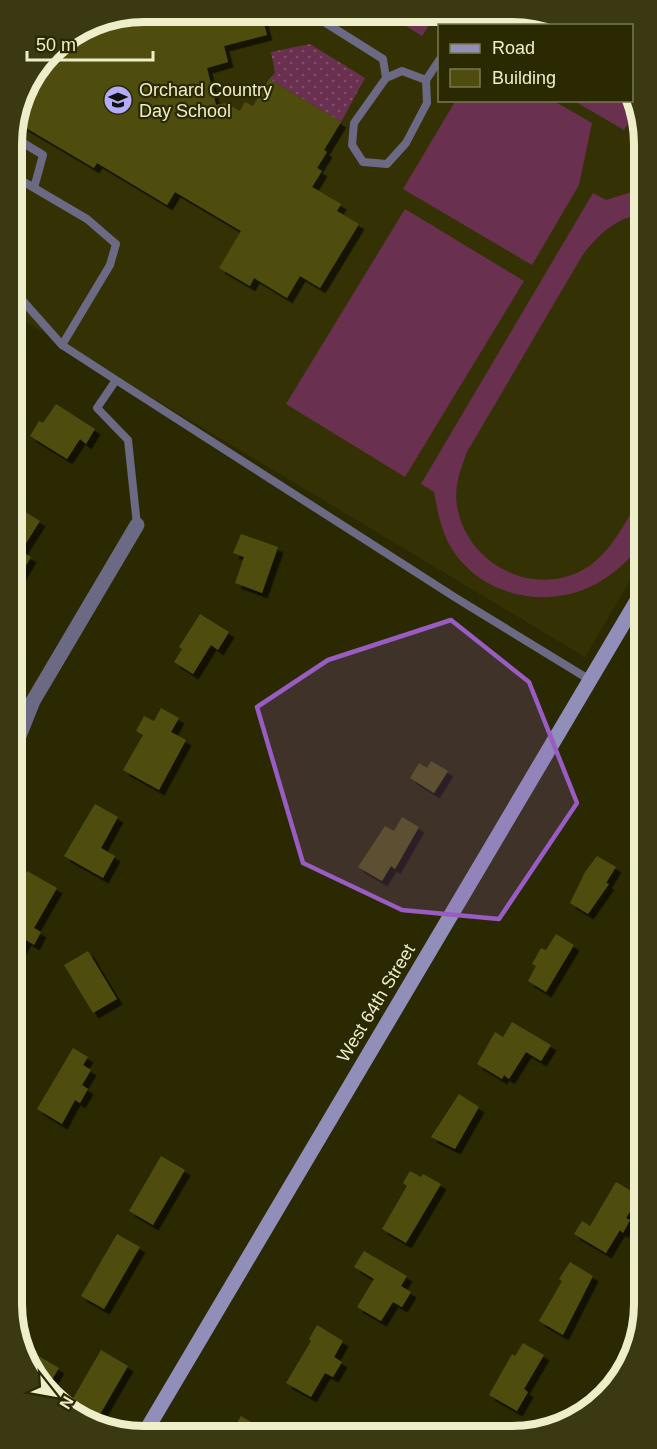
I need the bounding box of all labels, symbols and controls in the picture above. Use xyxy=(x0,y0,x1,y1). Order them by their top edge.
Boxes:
scale bar xyxy=(27,24,153,62)
legend xyxy=(438,24,633,102)
text: 50 m xyxy=(36,35,76,55)
text: Road xyxy=(492,38,535,58)
text: Building xyxy=(492,68,556,88)
place label: Orchard Country Day School xyxy=(139,80,272,121)
school or university icon: Orchard Country Day School xyxy=(102,84,134,116)
street label: West 64th Street xyxy=(333,941,419,1065)
north arrow xyxy=(24,1365,84,1425)
text: N xyxy=(56,1393,77,1412)

